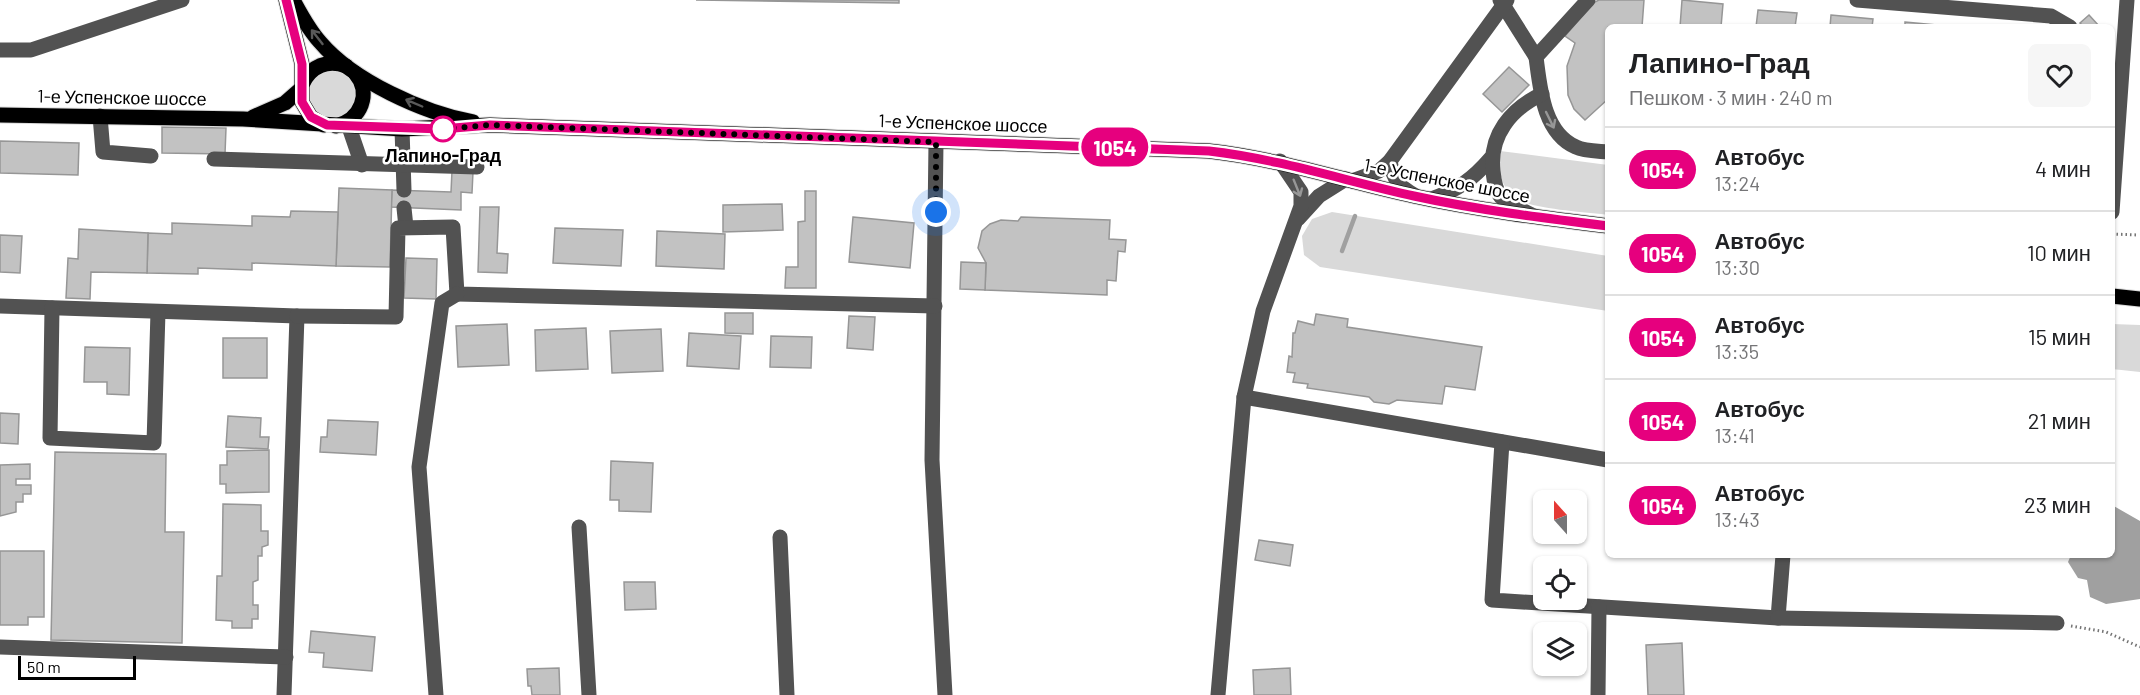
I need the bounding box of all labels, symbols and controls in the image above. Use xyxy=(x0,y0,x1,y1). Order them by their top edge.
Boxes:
one-way arrow xyxy=(310,30,323,46)
button: heart xyxy=(2028,44,2091,107)
text: Лапино-Град xyxy=(1629,45,1810,79)
street label: 1-е Успенское шоссе xyxy=(37,85,207,109)
text: Пешком · 3 мин · 240 m xyxy=(1629,85,1833,109)
one-way arrow xyxy=(405,97,424,108)
street label: 1-е Успенское шоссе xyxy=(878,109,1048,137)
one-way arrow xyxy=(1545,111,1557,129)
marker: Лапино-Град xyxy=(430,116,456,142)
line badge: 1054 xyxy=(1073,128,1157,166)
text: 1054 xyxy=(1093,135,1137,160)
text: Автобус xyxy=(1714,143,1805,169)
place label: Лапино-Град xyxy=(385,144,502,166)
street label: 1-е Успенское шоссе xyxy=(1362,153,1532,207)
text: 4 мин xyxy=(2035,155,2091,181)
text: 1054 xyxy=(1641,157,1684,182)
text: 13:24 xyxy=(1714,171,1760,195)
one-way arrow xyxy=(1292,179,1303,197)
your location xyxy=(921,197,951,227)
text: Автобус xyxy=(1714,227,1805,253)
text: 10 мин xyxy=(2027,239,2091,265)
text: 1054 xyxy=(1641,241,1684,266)
text: 13:30 xyxy=(1714,255,1760,279)
text: Автобус xyxy=(1714,311,1805,337)
text: 15 мин xyxy=(2028,323,2091,349)
text: 1054 xyxy=(1641,325,1684,350)
text: 13:35 xyxy=(1714,339,1759,363)
text: Автобус xyxy=(1714,395,1805,421)
text: 21 мин xyxy=(2028,407,2091,433)
text: 1054 xyxy=(1641,409,1684,434)
text: 13:41 xyxy=(1714,423,1755,447)
text: Автобус xyxy=(1714,479,1805,505)
north arrow xyxy=(1533,490,1587,544)
map controls xyxy=(1533,490,1587,676)
text: 23 мин xyxy=(2024,491,2091,517)
text: 1054 xyxy=(1641,493,1684,518)
text: 13:43 xyxy=(1714,507,1760,531)
button: locate xyxy=(1533,556,1587,610)
button: layers xyxy=(1533,622,1587,676)
scale bar xyxy=(18,653,136,680)
text: 50 m xyxy=(27,657,61,676)

